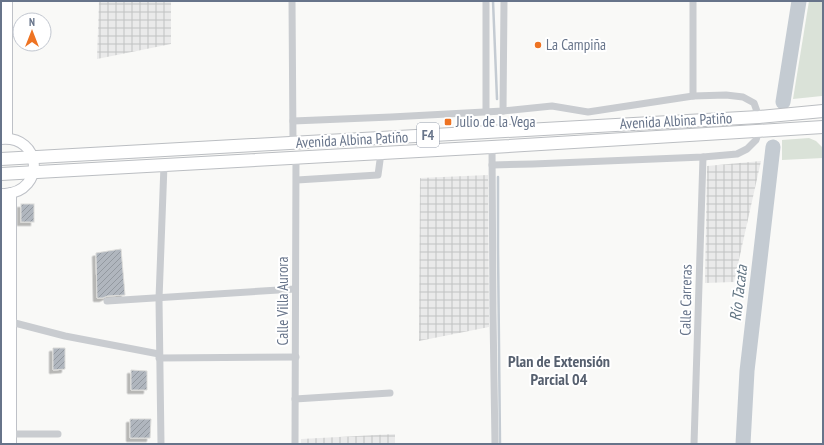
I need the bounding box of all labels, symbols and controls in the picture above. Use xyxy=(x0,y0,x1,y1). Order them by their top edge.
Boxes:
north arrow xyxy=(12,12,52,52)
text: N xyxy=(29,15,35,29)
place label: La Campiña xyxy=(546,35,606,54)
marker: La Campiña xyxy=(533,40,543,50)
street label: Avenida Albina Patiño xyxy=(619,108,733,133)
place label: Julio de la Vega xyxy=(455,112,536,131)
marker: Julio de la Vega xyxy=(443,117,453,127)
road number: F4 xyxy=(417,123,439,147)
street label: Avenida Albina Patiño xyxy=(295,127,409,152)
street label: Calle Villa Aurora xyxy=(273,257,292,345)
water label: Río Tacata xyxy=(725,262,752,322)
street label: Calle Carreras xyxy=(675,264,696,336)
district label: Plan de Extensión Parcial 04 xyxy=(508,351,610,389)

